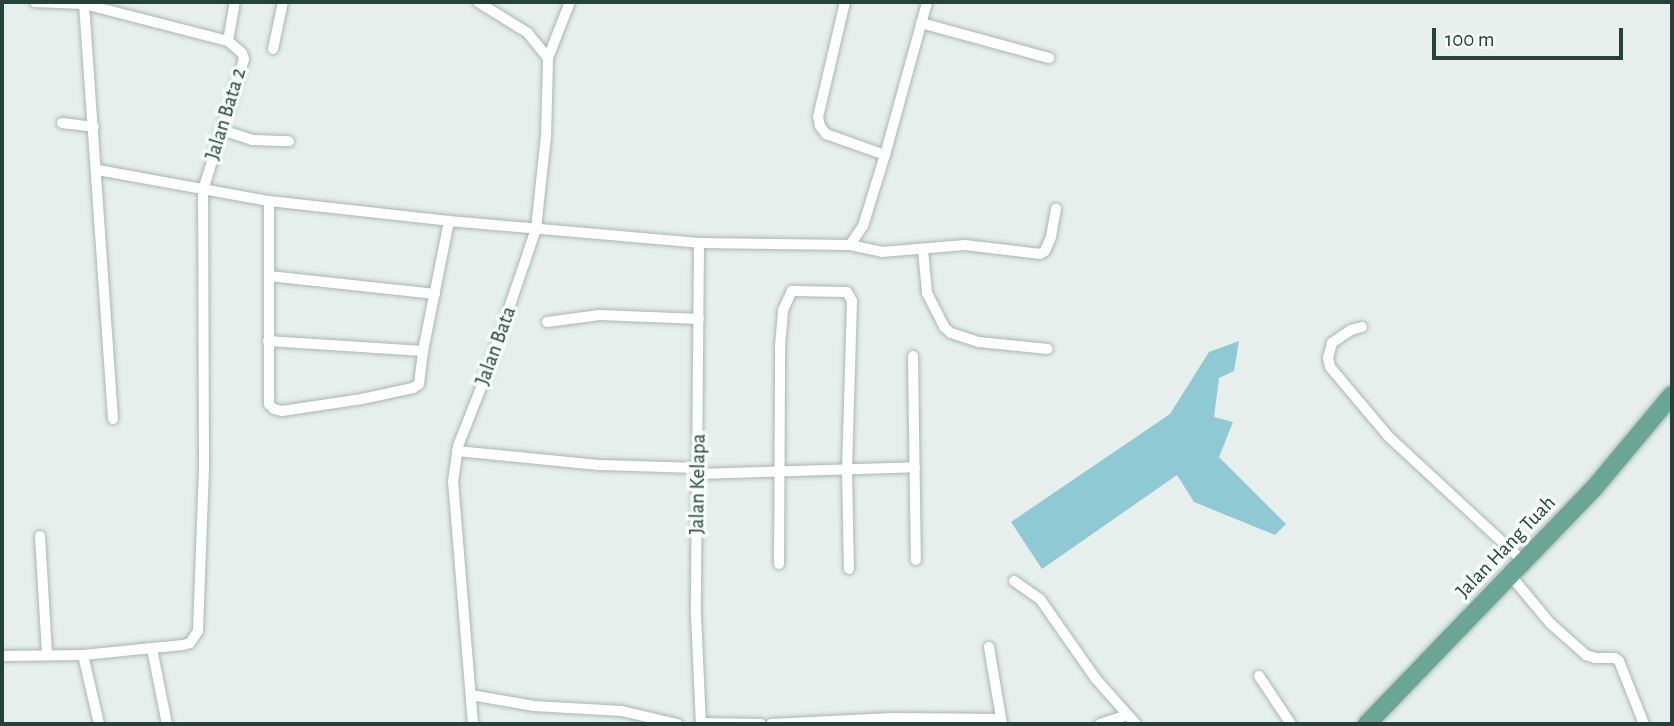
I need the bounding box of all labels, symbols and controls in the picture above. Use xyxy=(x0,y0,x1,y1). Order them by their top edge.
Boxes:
scale bar xyxy=(1436,14,1627,58)
text: 100 m xyxy=(1445,29,1495,50)
street label: Jalan Bata 2 xyxy=(200,65,252,163)
street label: Jalan Bata xyxy=(470,303,522,389)
street label: Jalan Kelapa xyxy=(685,433,711,535)
street label: Jalan Hang Tuah xyxy=(1451,490,1561,604)

